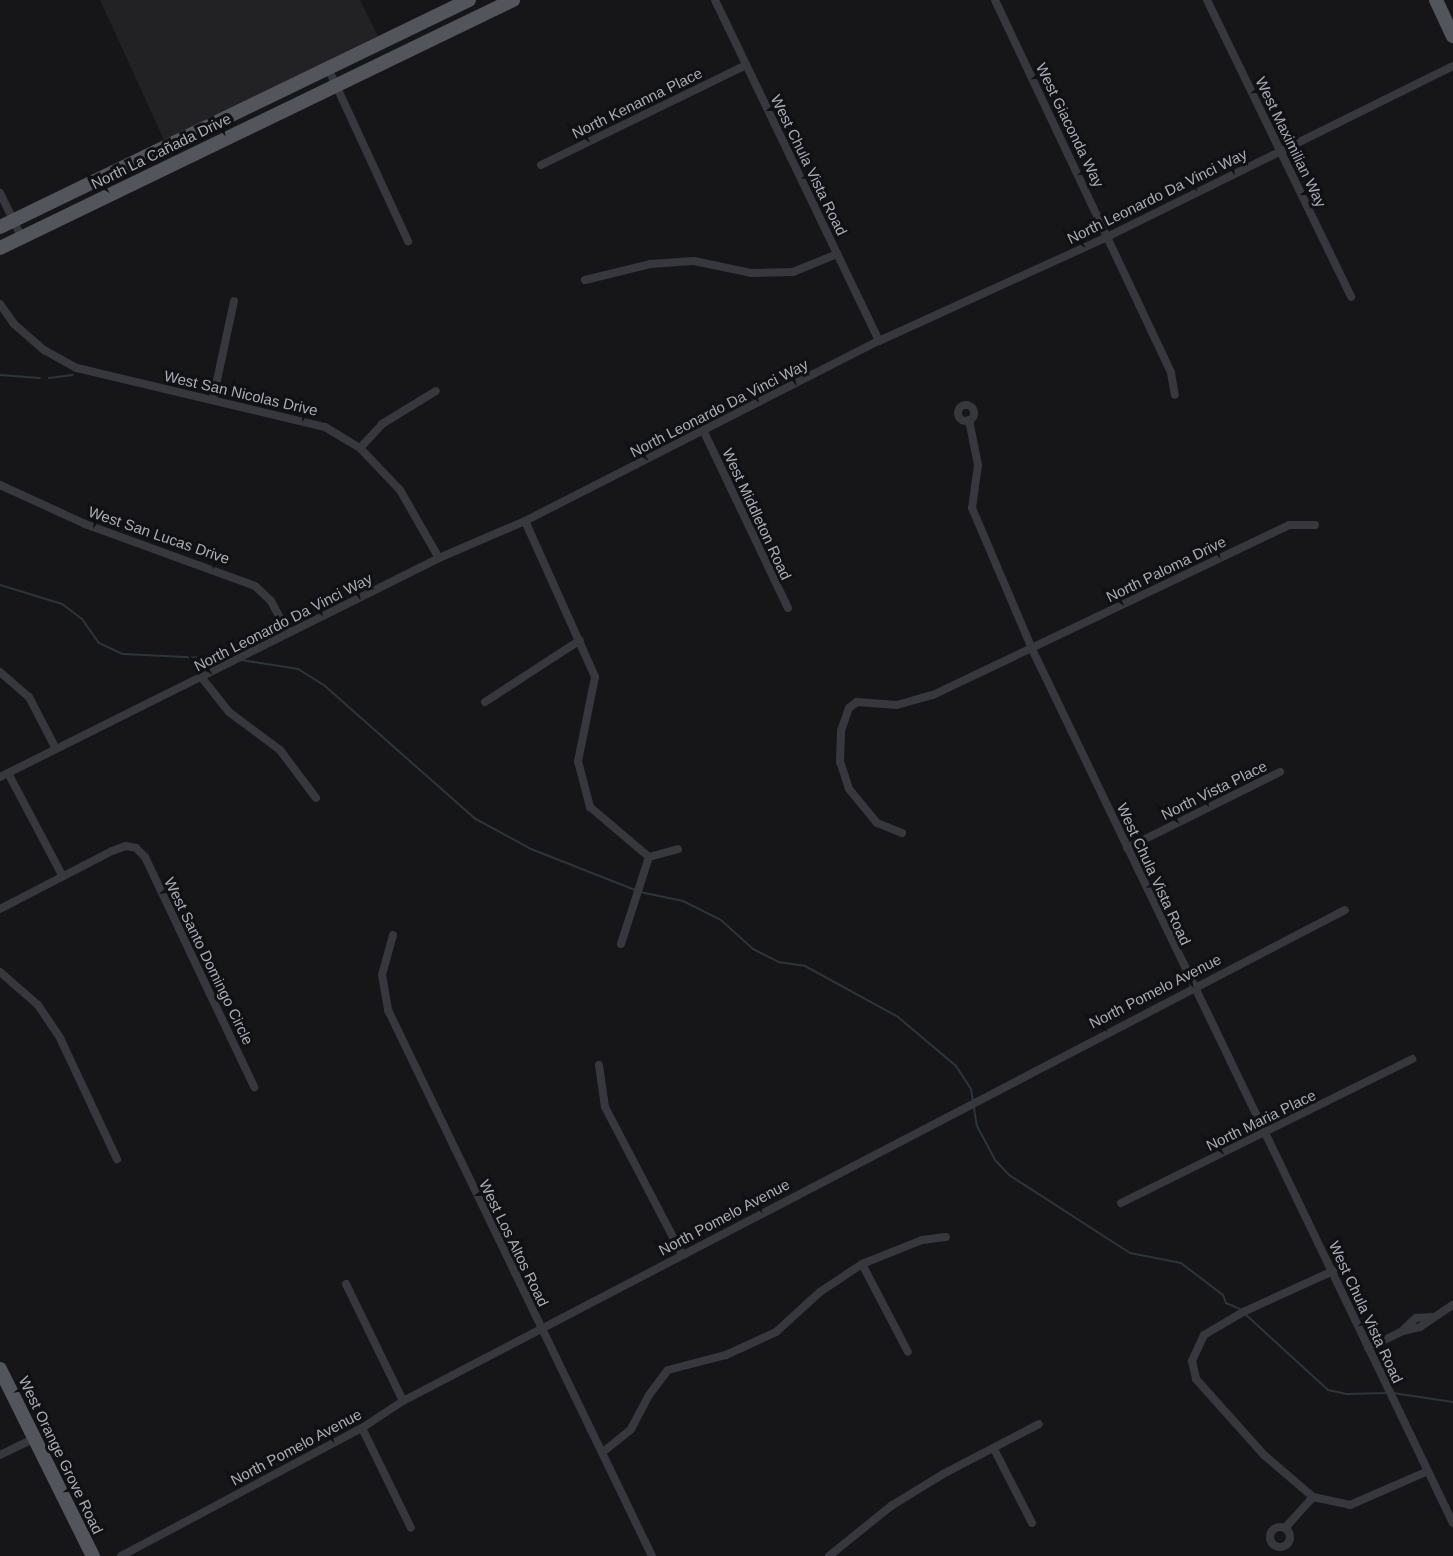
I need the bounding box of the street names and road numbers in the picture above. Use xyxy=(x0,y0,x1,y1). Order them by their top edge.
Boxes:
street label: West Giaconda Way xyxy=(1032,60,1108,190)
street label: North Kenanna Place xyxy=(569,64,705,142)
street label: West Maximilian Way xyxy=(1252,74,1330,210)
street label: West Chula Vista Road xyxy=(767,92,851,238)
street label: North La Cañada Drive xyxy=(88,109,234,193)
street label: North Leonardo Da Vinci Way xyxy=(1064,145,1250,247)
street label: North Leonardo Da Vinci Way xyxy=(627,355,811,461)
street label: West San Nicolas Drive xyxy=(162,367,320,419)
street label: West Middleton Road xyxy=(719,445,795,583)
street label: West San Lucas Drive xyxy=(86,502,232,568)
street label: North Paloma Drive xyxy=(1103,532,1229,606)
street label: North Leonardo Da Vinci Way xyxy=(191,569,375,675)
street label: North Vista Place xyxy=(1158,757,1270,823)
street label: West Chula Vista Road xyxy=(1113,800,1195,948)
street label: West Santo Domingo Circle xyxy=(161,874,257,1048)
street label: North Pomelo Avenue xyxy=(1086,950,1224,1032)
street label: North Maria Place xyxy=(1203,1086,1319,1154)
street label: North Pomelo Avenue xyxy=(655,1175,793,1259)
street label: West Los Altos Road xyxy=(475,1176,553,1310)
street label: West Chula Vista Road xyxy=(1325,1238,1407,1386)
street label: West Orange Grove Road xyxy=(15,1373,107,1537)
street label: North Pomelo Avenue xyxy=(227,1405,365,1489)

